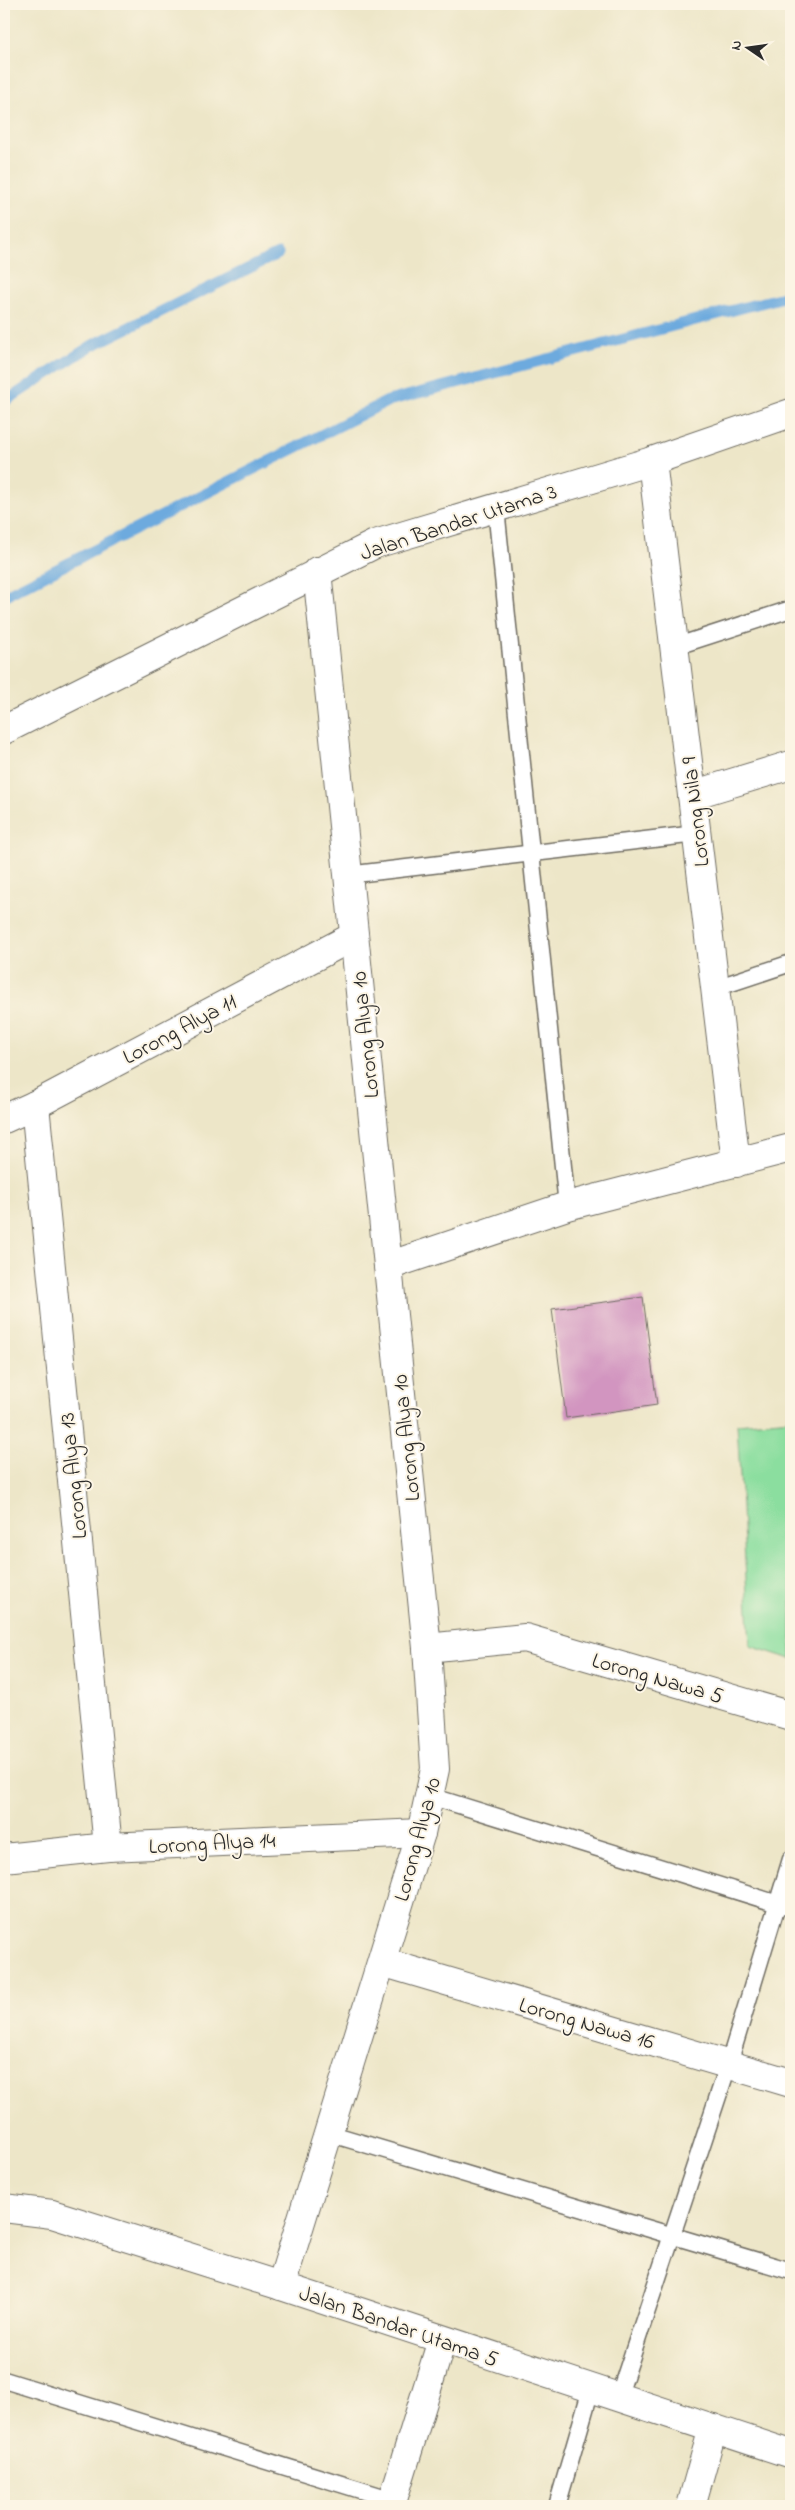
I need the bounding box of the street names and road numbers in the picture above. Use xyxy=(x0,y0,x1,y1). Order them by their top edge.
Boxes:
street label: Jalan Bandar Utama 3 xyxy=(356,477,562,571)
street label: Lorong Nila 9 xyxy=(674,754,721,868)
street label: Lorong Alya 10 xyxy=(344,970,391,1100)
street label: Lorong Alya 11 xyxy=(118,987,244,1075)
street label: Lorong Alya 10 xyxy=(385,1373,432,1503)
street label: Lorong Alya 13 xyxy=(52,1411,99,1541)
street label: Lorong Nawa 5 xyxy=(587,1646,727,1715)
street label: Lorong Alya 10 xyxy=(387,1774,452,1906)
street label: Lorong Alya 14 xyxy=(148,1826,276,1865)
street label: Lorong Nawa 16 xyxy=(515,1990,658,2061)
street label: Jalan Bandar Utama 5 xyxy=(294,2279,502,2377)

